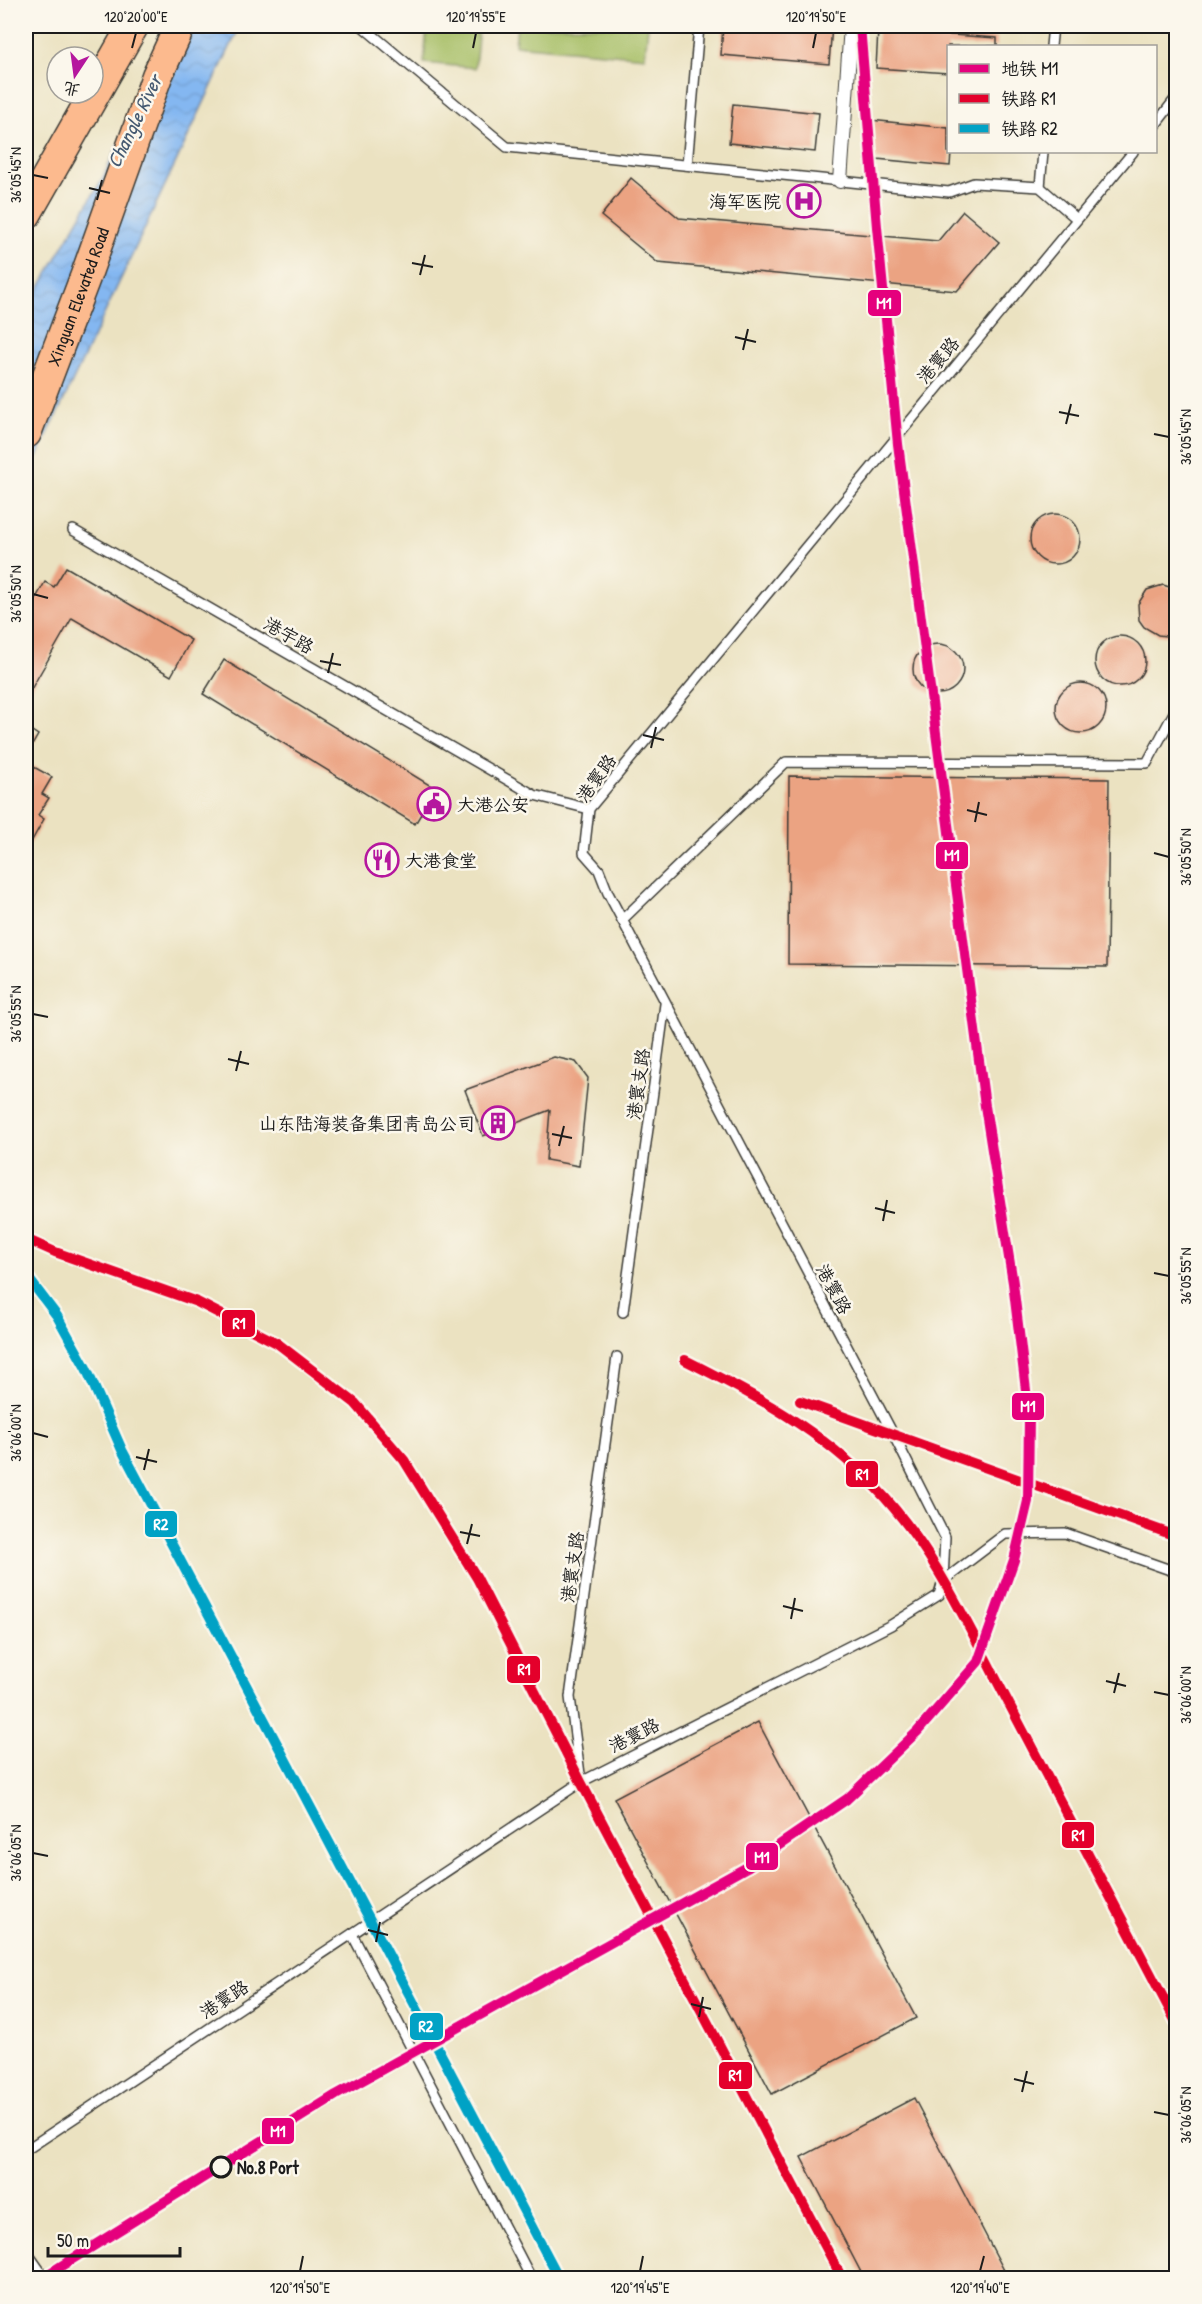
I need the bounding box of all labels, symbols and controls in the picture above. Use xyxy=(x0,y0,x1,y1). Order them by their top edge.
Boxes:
text: 120°20'00"E xyxy=(104,6,168,27)
text: 120°19'55"E xyxy=(446,6,506,27)
text: 120°19'50"E xyxy=(786,6,847,27)
north arrow xyxy=(45,45,105,105)
legend xyxy=(947,45,1157,153)
text: 地铁 M1 xyxy=(1001,56,1058,81)
water label: Changle River xyxy=(100,68,170,172)
text: 北 xyxy=(61,77,82,102)
text: 铁路 R1 xyxy=(1001,86,1056,111)
text: 铁路 R2 xyxy=(1001,116,1058,141)
text: 36°05'45"N xyxy=(5,147,26,203)
hospital icon: 海军医院 xyxy=(786,183,822,219)
place label: 海军医院 xyxy=(709,189,781,214)
street label: Xinguan Elevated Road xyxy=(40,224,115,369)
line badge: M1 xyxy=(867,289,902,317)
text: M1 xyxy=(876,292,892,314)
street label: 港寰路 xyxy=(911,331,965,389)
text: 36°05'45"N xyxy=(1175,409,1196,465)
text: 36°05'50"N xyxy=(5,565,26,623)
street label: 港宇路 xyxy=(259,611,319,659)
street label: 港寰路 xyxy=(570,749,622,807)
public building icon: 大港公安 xyxy=(416,786,452,822)
place label: 大港公安 xyxy=(457,792,529,817)
text: 36°05'50"N xyxy=(1175,828,1196,886)
line badge: M1 xyxy=(935,841,969,870)
restaurant icon: 大港食堂 xyxy=(364,842,400,878)
text: M1 xyxy=(944,844,960,866)
place label: 大港食堂 xyxy=(405,848,477,873)
text: 36°05'55"N xyxy=(5,986,26,1042)
street label: 港寰支路 xyxy=(621,1047,655,1121)
building icon: 山东陆海装备集团青岛公司 xyxy=(480,1105,516,1141)
place label: 山东陆海装备集团青岛公司 xyxy=(259,1111,475,1136)
text: 36°05'55"N xyxy=(1175,1248,1196,1304)
street label: 港寰路 xyxy=(810,1259,858,1319)
line badge: R1 xyxy=(221,1309,256,1338)
text: R1 xyxy=(232,1312,246,1334)
line badge: M1 xyxy=(1011,1392,1045,1421)
text: M1 xyxy=(1020,1395,1036,1417)
text: 36°06'00"N xyxy=(5,1404,26,1462)
line badge: R1 xyxy=(845,1460,879,1488)
text: R1 xyxy=(855,1463,869,1485)
line badge: R2 xyxy=(144,1510,178,1538)
text: R2 xyxy=(154,1513,169,1535)
street label: 港寰支路 xyxy=(555,1530,589,1604)
line badge: R1 xyxy=(506,1655,541,1684)
text: R1 xyxy=(517,1658,531,1680)
text: 36°06'00"N xyxy=(1175,1666,1196,1724)
street label: 港寰路 xyxy=(604,1712,664,1758)
line badge: R1 xyxy=(1061,1821,1095,1849)
text: R1 xyxy=(1071,1824,1085,1846)
text: 36°06'05"N xyxy=(5,1825,26,1881)
line badge: M1 xyxy=(745,1842,779,1871)
text: M1 xyxy=(754,1846,770,1868)
street label: 港寰路 xyxy=(195,1974,253,2024)
line badge: R2 xyxy=(409,2012,444,2041)
text: R2 xyxy=(419,2015,434,2037)
line badge: R1 xyxy=(718,2061,753,2090)
text: R1 xyxy=(728,2064,742,2086)
text: 36°06'05"N xyxy=(1175,2087,1196,2143)
line badge: M1 xyxy=(261,2117,295,2145)
text: M1 xyxy=(270,2120,286,2142)
place label: No.8 Port xyxy=(237,2155,299,2180)
marker: No.8 Port xyxy=(210,2156,232,2178)
scale bar xyxy=(48,2220,180,2258)
text: 50 m xyxy=(57,2228,89,2253)
text: 120°19'50"E xyxy=(270,2277,331,2298)
text: 120°19'45"E xyxy=(610,2277,670,2298)
text: 120°19'40"E xyxy=(950,2277,1010,2298)

